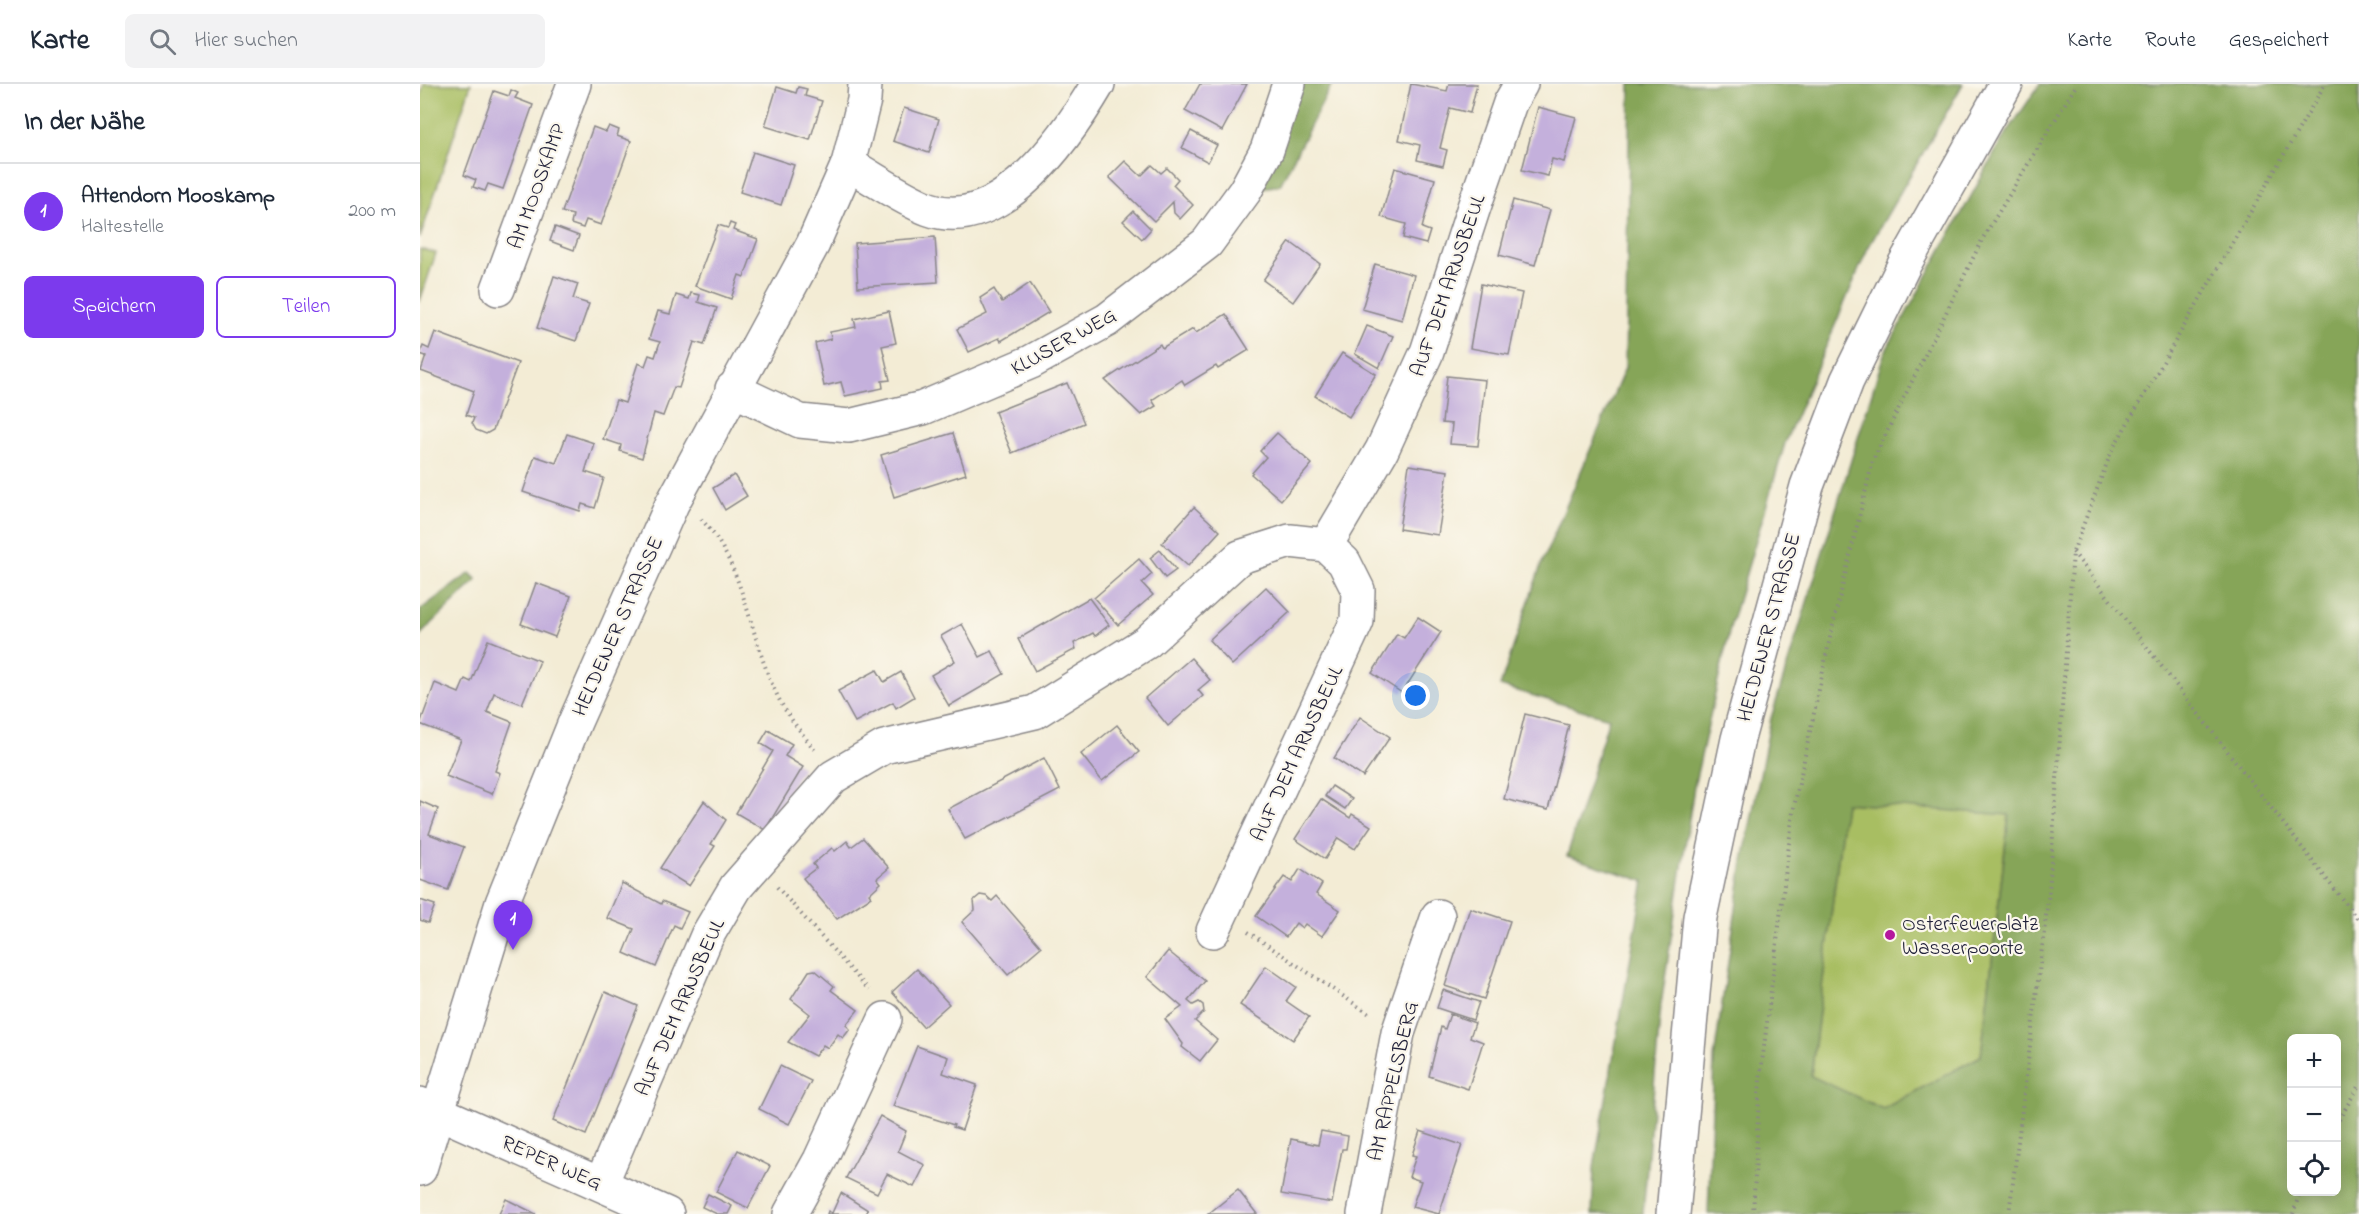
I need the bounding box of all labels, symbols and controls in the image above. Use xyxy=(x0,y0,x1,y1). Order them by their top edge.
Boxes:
search box xyxy=(125,14,545,68)
text: Karte xyxy=(30,21,89,62)
icon: search xyxy=(146,25,179,58)
text: Hier suchen xyxy=(194,25,298,57)
text: Karte xyxy=(2067,26,2112,56)
text: Route xyxy=(2145,26,2196,56)
text: Gespeichert xyxy=(2229,26,2329,56)
text: In der Nähe xyxy=(24,104,145,142)
street label: AM MOOSKAMP xyxy=(501,120,574,254)
text: Attendorn Mooskamp xyxy=(81,181,275,213)
street label: AUF DEM ARNSBEUL xyxy=(1404,190,1494,381)
text: 1 xyxy=(40,197,47,226)
text: 200 m xyxy=(348,197,396,226)
text: Haltestelle xyxy=(81,213,164,242)
button: Speichern xyxy=(24,276,204,338)
button: Teilen xyxy=(216,276,396,338)
street label: KLUSER WEG xyxy=(1006,301,1122,384)
street label: HELDENER STRASSE xyxy=(1730,530,1810,725)
street label: HELDENER STRASSE xyxy=(566,532,672,722)
street label: AUF DEM ARNSBEUL xyxy=(1244,661,1352,847)
your location xyxy=(1401,681,1430,710)
pin: 1 xyxy=(494,900,532,950)
place label: Osterfeuerplatz Wasserpoorte xyxy=(1902,910,2038,964)
street label: AUF DEM ARNSBEUL xyxy=(628,914,734,1101)
marker: Osterfeuerplatz Wasserpoorte xyxy=(1883,928,1897,942)
street label: AM RAPPELSBERG xyxy=(1361,999,1427,1164)
map controls xyxy=(2287,1034,2341,1196)
button: + xyxy=(2287,1034,2341,1088)
button: − xyxy=(2287,1088,2341,1142)
street label: REPER WEG xyxy=(496,1128,606,1199)
button: locate xyxy=(2287,1142,2341,1196)

